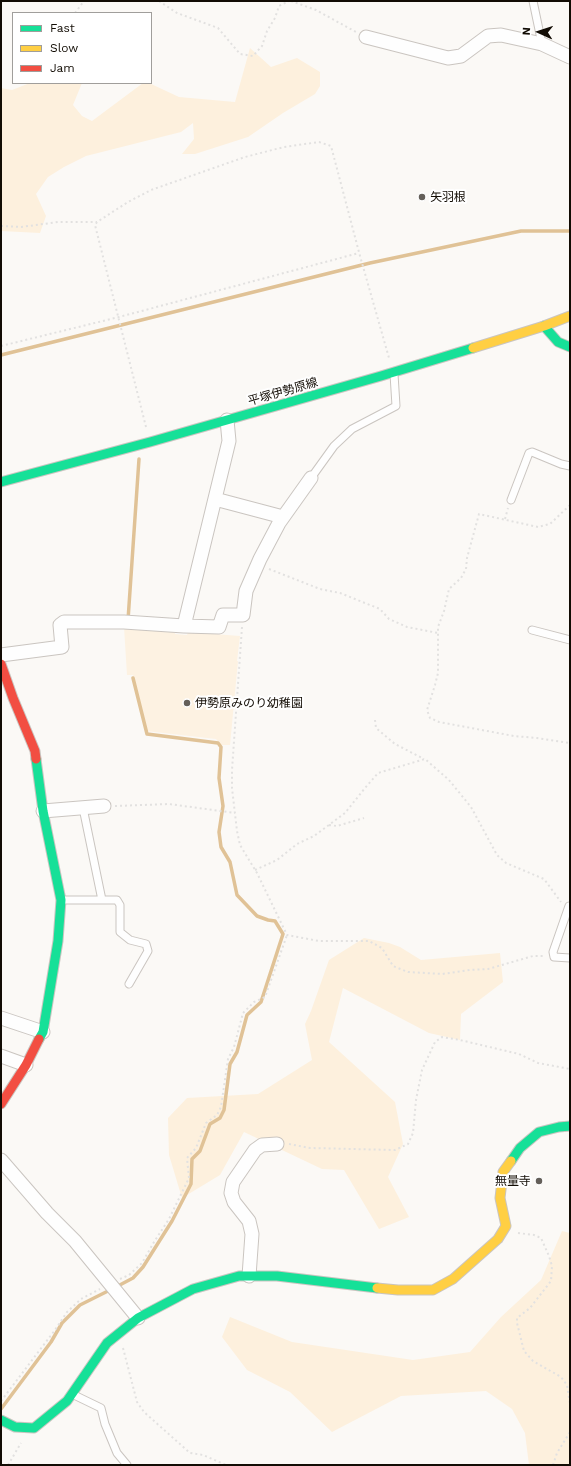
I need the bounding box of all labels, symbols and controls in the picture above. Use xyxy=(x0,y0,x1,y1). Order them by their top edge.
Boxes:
legend xyxy=(12,12,152,84)
north arrow xyxy=(519,12,559,52)
text: Fast xyxy=(50,21,75,35)
text: N xyxy=(520,27,533,36)
text: Slow xyxy=(50,41,78,55)
text: Jam xyxy=(50,61,75,75)
place label: 矢羽根 xyxy=(430,190,466,204)
marker: 矢羽根 xyxy=(417,192,427,202)
street label: 平塚伊勢原線 xyxy=(246,375,320,409)
place label: 伊勢原みのり幼稚園 xyxy=(195,696,303,710)
marker: 伊勢原みのり幼稚園 xyxy=(182,698,192,708)
place label: 無量寺 xyxy=(495,1174,531,1188)
marker: 無量寺 xyxy=(534,1176,544,1186)

